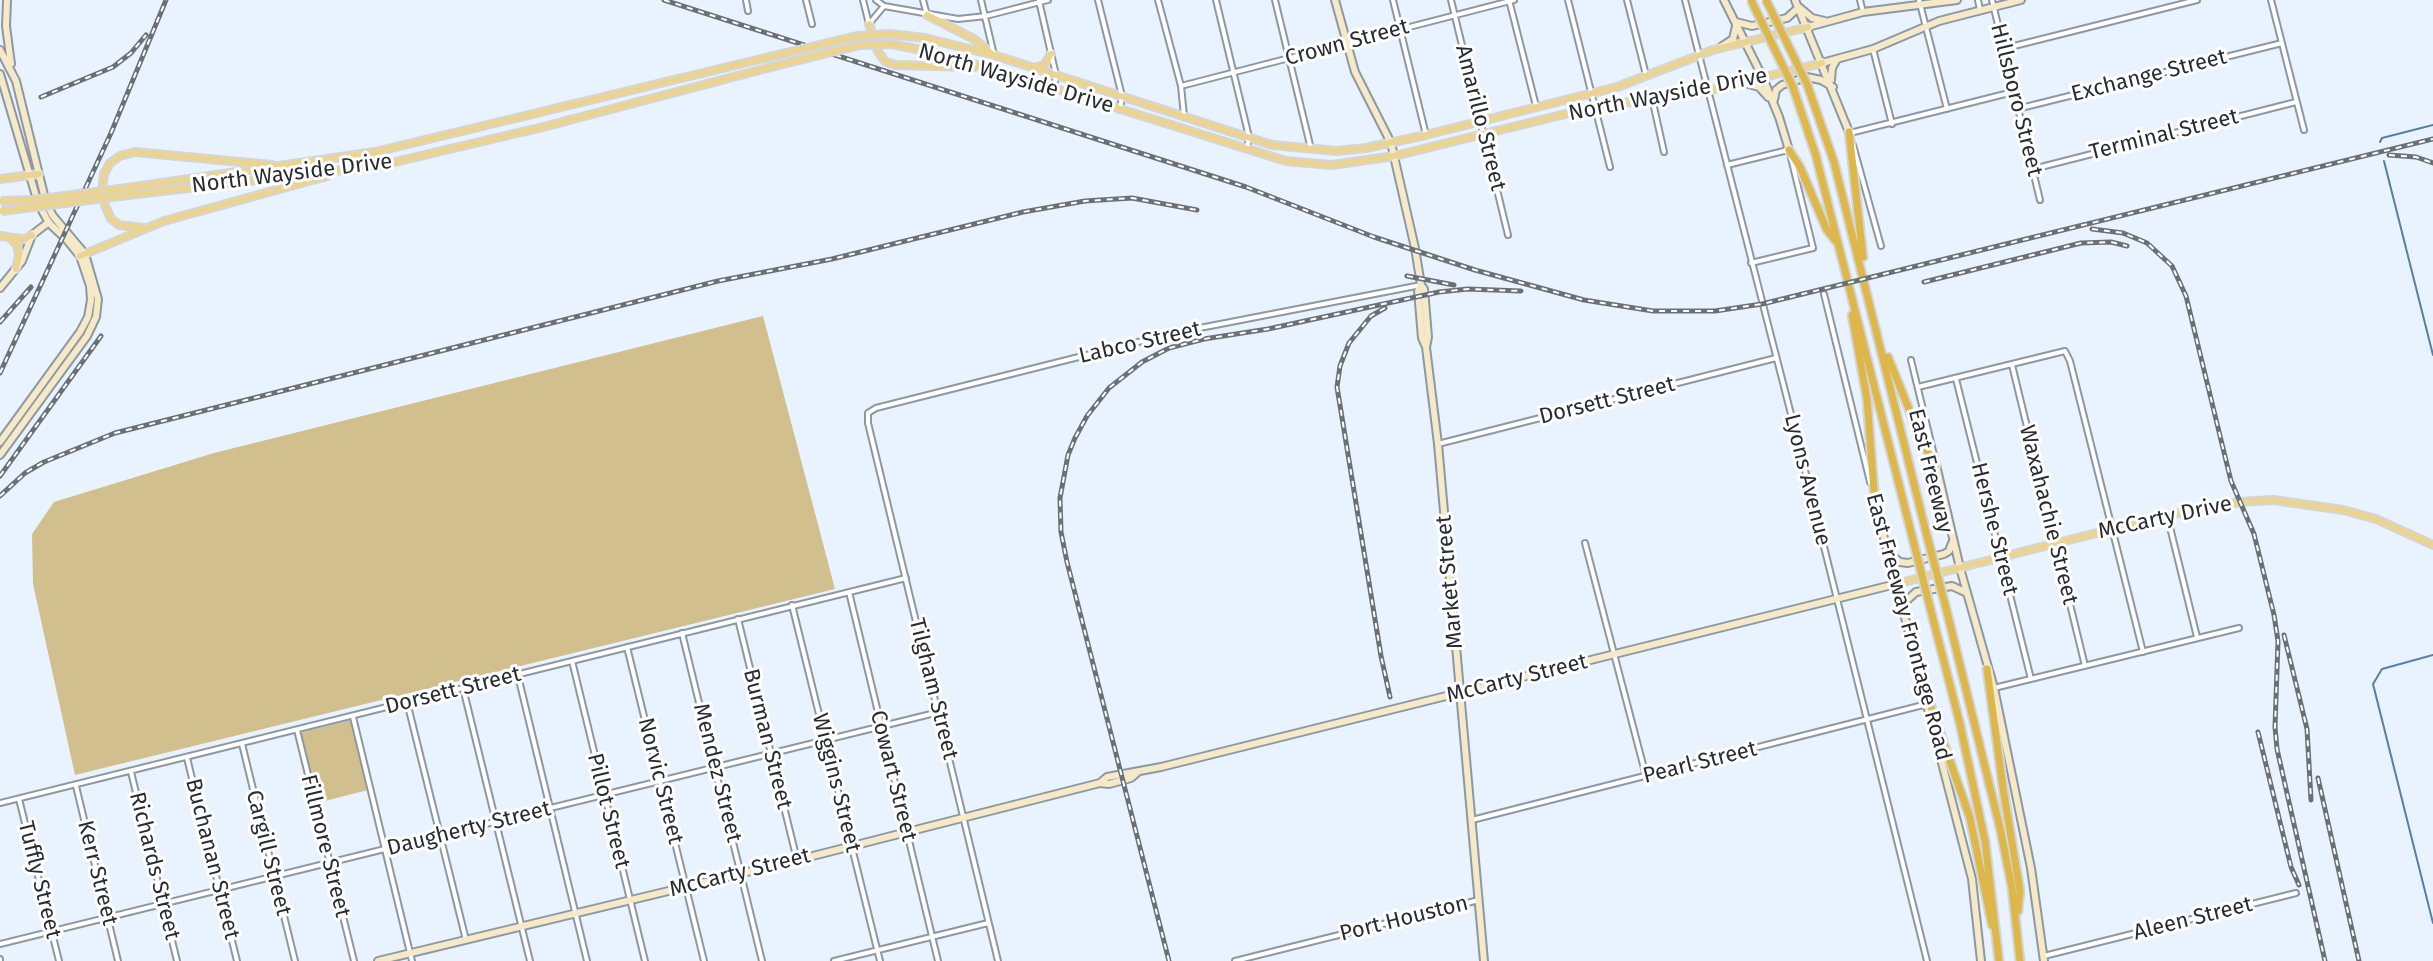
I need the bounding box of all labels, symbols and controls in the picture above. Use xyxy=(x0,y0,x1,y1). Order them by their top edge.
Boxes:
street label: Crown Street xyxy=(1282,14,1412,72)
street label: Hillsboro Street xyxy=(1984,21,2048,179)
street label: North Wayside Drive xyxy=(915,38,1117,120)
street label: Amarillo Street xyxy=(1449,42,1511,194)
street label: Exchange Street xyxy=(2069,44,2229,108)
street label: North Wayside Drive xyxy=(1566,63,1770,127)
street label: Terminal Street xyxy=(2087,104,2241,166)
street label: North Wayside Drive xyxy=(190,149,394,199)
street label: Labco Street xyxy=(1077,316,1203,370)
street label: Dorsett Street xyxy=(1536,371,1678,431)
street label: East Freeway xyxy=(1902,406,1958,536)
street label: Lyons Avenue xyxy=(1778,411,1836,549)
street label: Waxahachie Street xyxy=(2013,423,2083,607)
street label: Hershe Street xyxy=(1965,460,2023,598)
street label: East Freeway Frontage Road xyxy=(1860,490,1956,764)
street label: McCarty Drive xyxy=(2096,491,2234,545)
street label: Market Street xyxy=(1431,514,1469,650)
street label: Tilgham Street xyxy=(903,616,963,762)
street label: McCarty Street xyxy=(1444,649,1590,709)
street label: Dorsett Street xyxy=(382,661,524,721)
street label: Burman Street xyxy=(737,666,797,812)
street label: Mendez Street xyxy=(687,701,747,845)
street label: Cowart Street xyxy=(864,708,922,844)
street label: Wiggins Street xyxy=(806,711,866,855)
street label: Norvic Street xyxy=(632,715,688,847)
street label: Pearl Street xyxy=(1640,736,1760,790)
street label: Pillot Street xyxy=(581,751,635,871)
street label: Fillmore Street xyxy=(295,772,355,920)
street label: Buchanan Street xyxy=(179,776,245,942)
street label: Cargill Street xyxy=(240,788,296,918)
street label: Richards Street xyxy=(123,789,185,943)
street label: Daugherty Street xyxy=(384,796,554,862)
street label: Kerr Street xyxy=(71,818,123,928)
street label: Tuffly Street xyxy=(12,819,66,941)
street label: McCarty Street xyxy=(667,843,813,903)
street label: Port Houston xyxy=(1337,890,1471,948)
street label: Aleen Street xyxy=(2131,892,2255,946)

